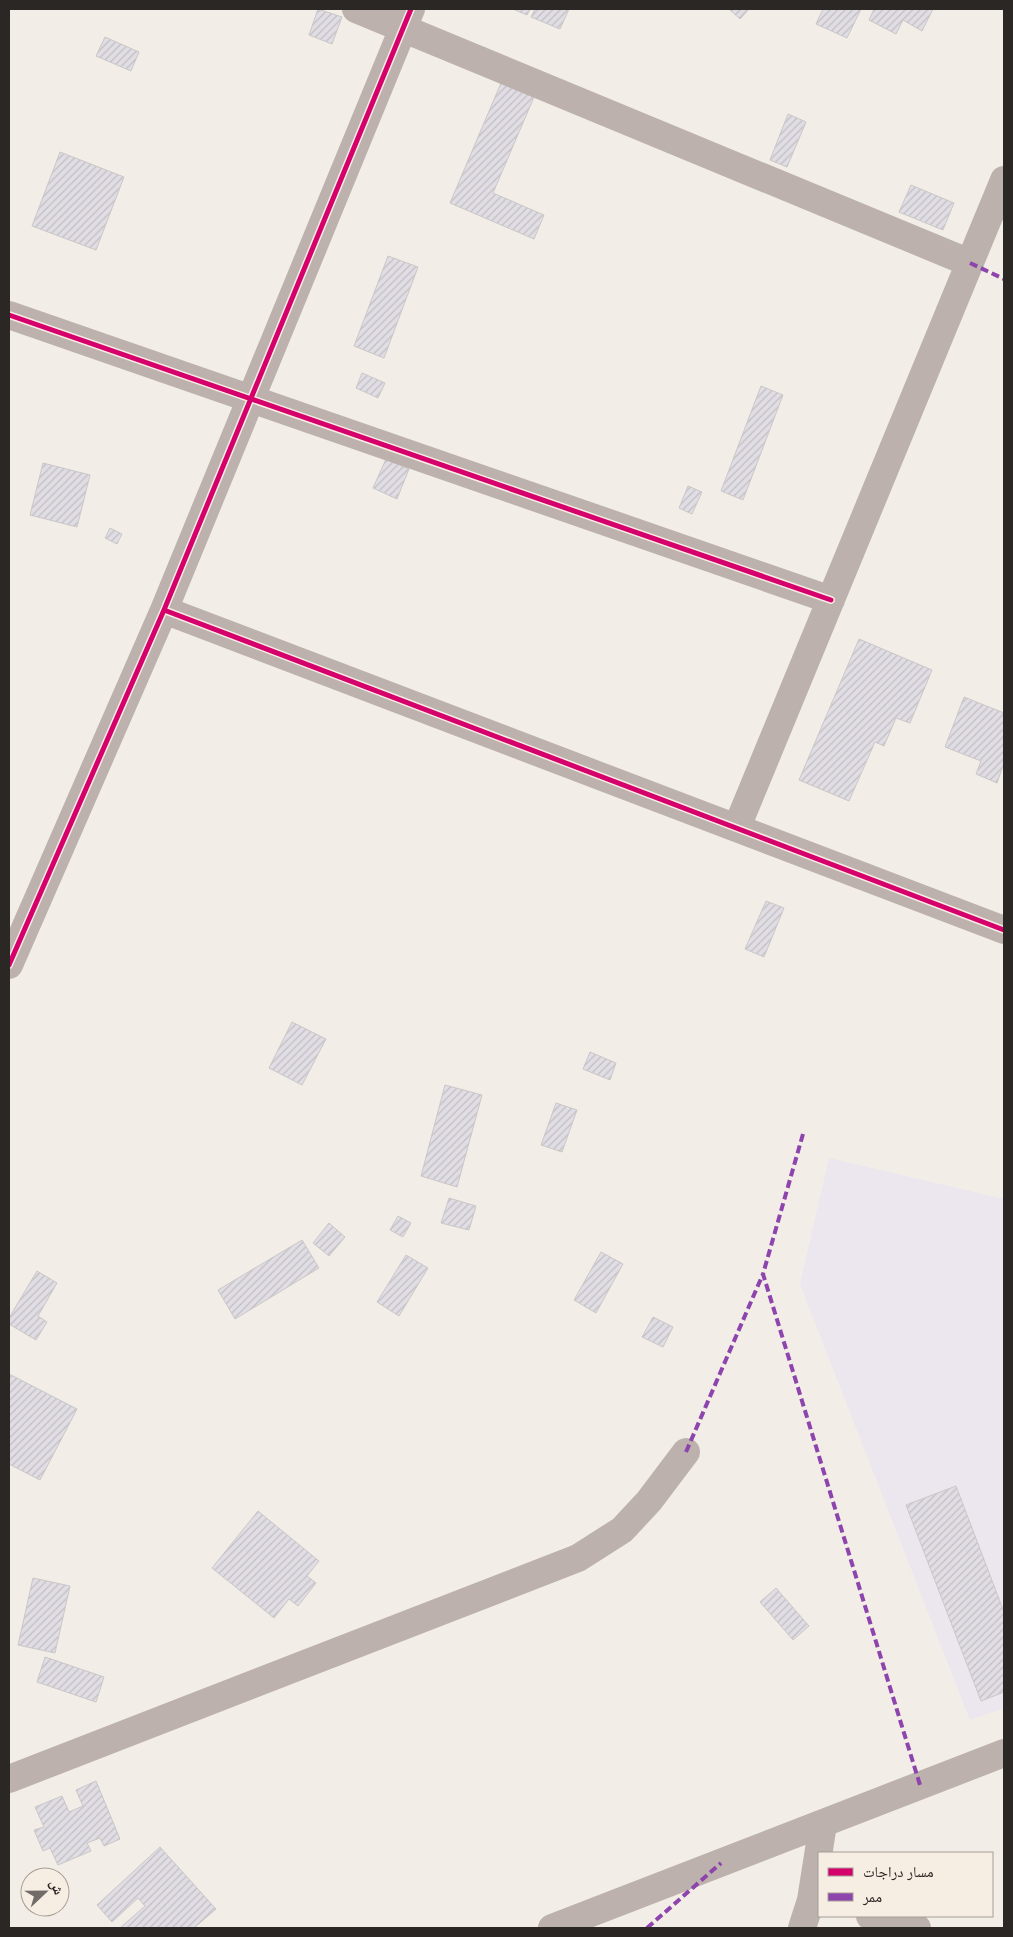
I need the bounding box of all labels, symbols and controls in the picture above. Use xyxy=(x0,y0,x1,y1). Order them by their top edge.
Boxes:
legend xyxy=(818,1852,993,1917)
text: مسار دراجات xyxy=(863,1863,934,1881)
north arrow xyxy=(20,1867,70,1917)
text: ش xyxy=(46,1877,67,1898)
text: ممر xyxy=(862,1888,882,1906)

